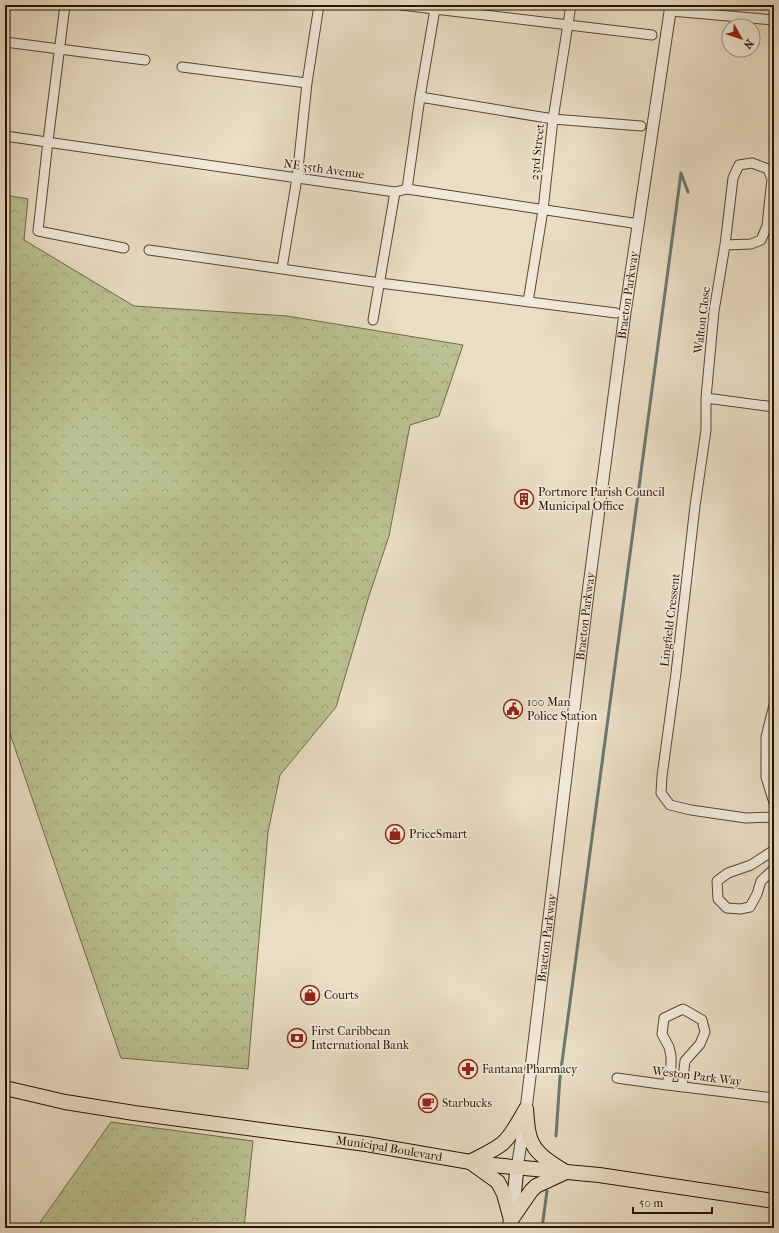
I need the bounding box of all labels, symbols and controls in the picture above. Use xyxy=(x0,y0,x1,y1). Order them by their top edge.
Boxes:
north arrow xyxy=(721,18,761,58)
text: N xyxy=(740,37,756,52)
street label: 23rd Street xyxy=(527,122,547,181)
street label: NE 35th Avenue xyxy=(283,156,365,182)
street label: Braeton Parkway xyxy=(615,250,641,340)
street label: Walton Close xyxy=(691,286,713,355)
place label: Portmore Parish Council Municipal Office xyxy=(538,485,665,513)
building icon: Portmore Parish Council Municipal Office xyxy=(513,488,535,510)
street label: Braeton Parkway xyxy=(573,571,598,661)
street label: Lingfield Cressent xyxy=(657,572,683,668)
place label: 100 Man Police Station xyxy=(527,695,597,723)
public building icon: 100 Man Police Station xyxy=(502,698,524,720)
shop icon: PriceSmart xyxy=(384,823,406,845)
place label: PriceSmart xyxy=(409,827,468,841)
street label: Braeton Parkway xyxy=(534,892,559,983)
shop icon: Courts xyxy=(299,984,321,1006)
place label: Courts xyxy=(324,988,359,1002)
place label: First Caribbean International Bank xyxy=(311,1024,410,1052)
bank icon: First Caribbean International Bank xyxy=(286,1027,308,1049)
pharmacy icon: Fantana Pharmacy xyxy=(457,1058,479,1080)
place label: Fantana Pharmacy xyxy=(482,1062,578,1076)
street label: Weston Park Way xyxy=(650,1063,743,1089)
cafe icon: Starbucks xyxy=(417,1092,439,1114)
place label: Starbucks xyxy=(442,1096,492,1110)
street label: Municipal Boulevard xyxy=(335,1133,444,1164)
scale bar xyxy=(633,1189,712,1215)
text: 50 m xyxy=(639,1196,663,1210)

